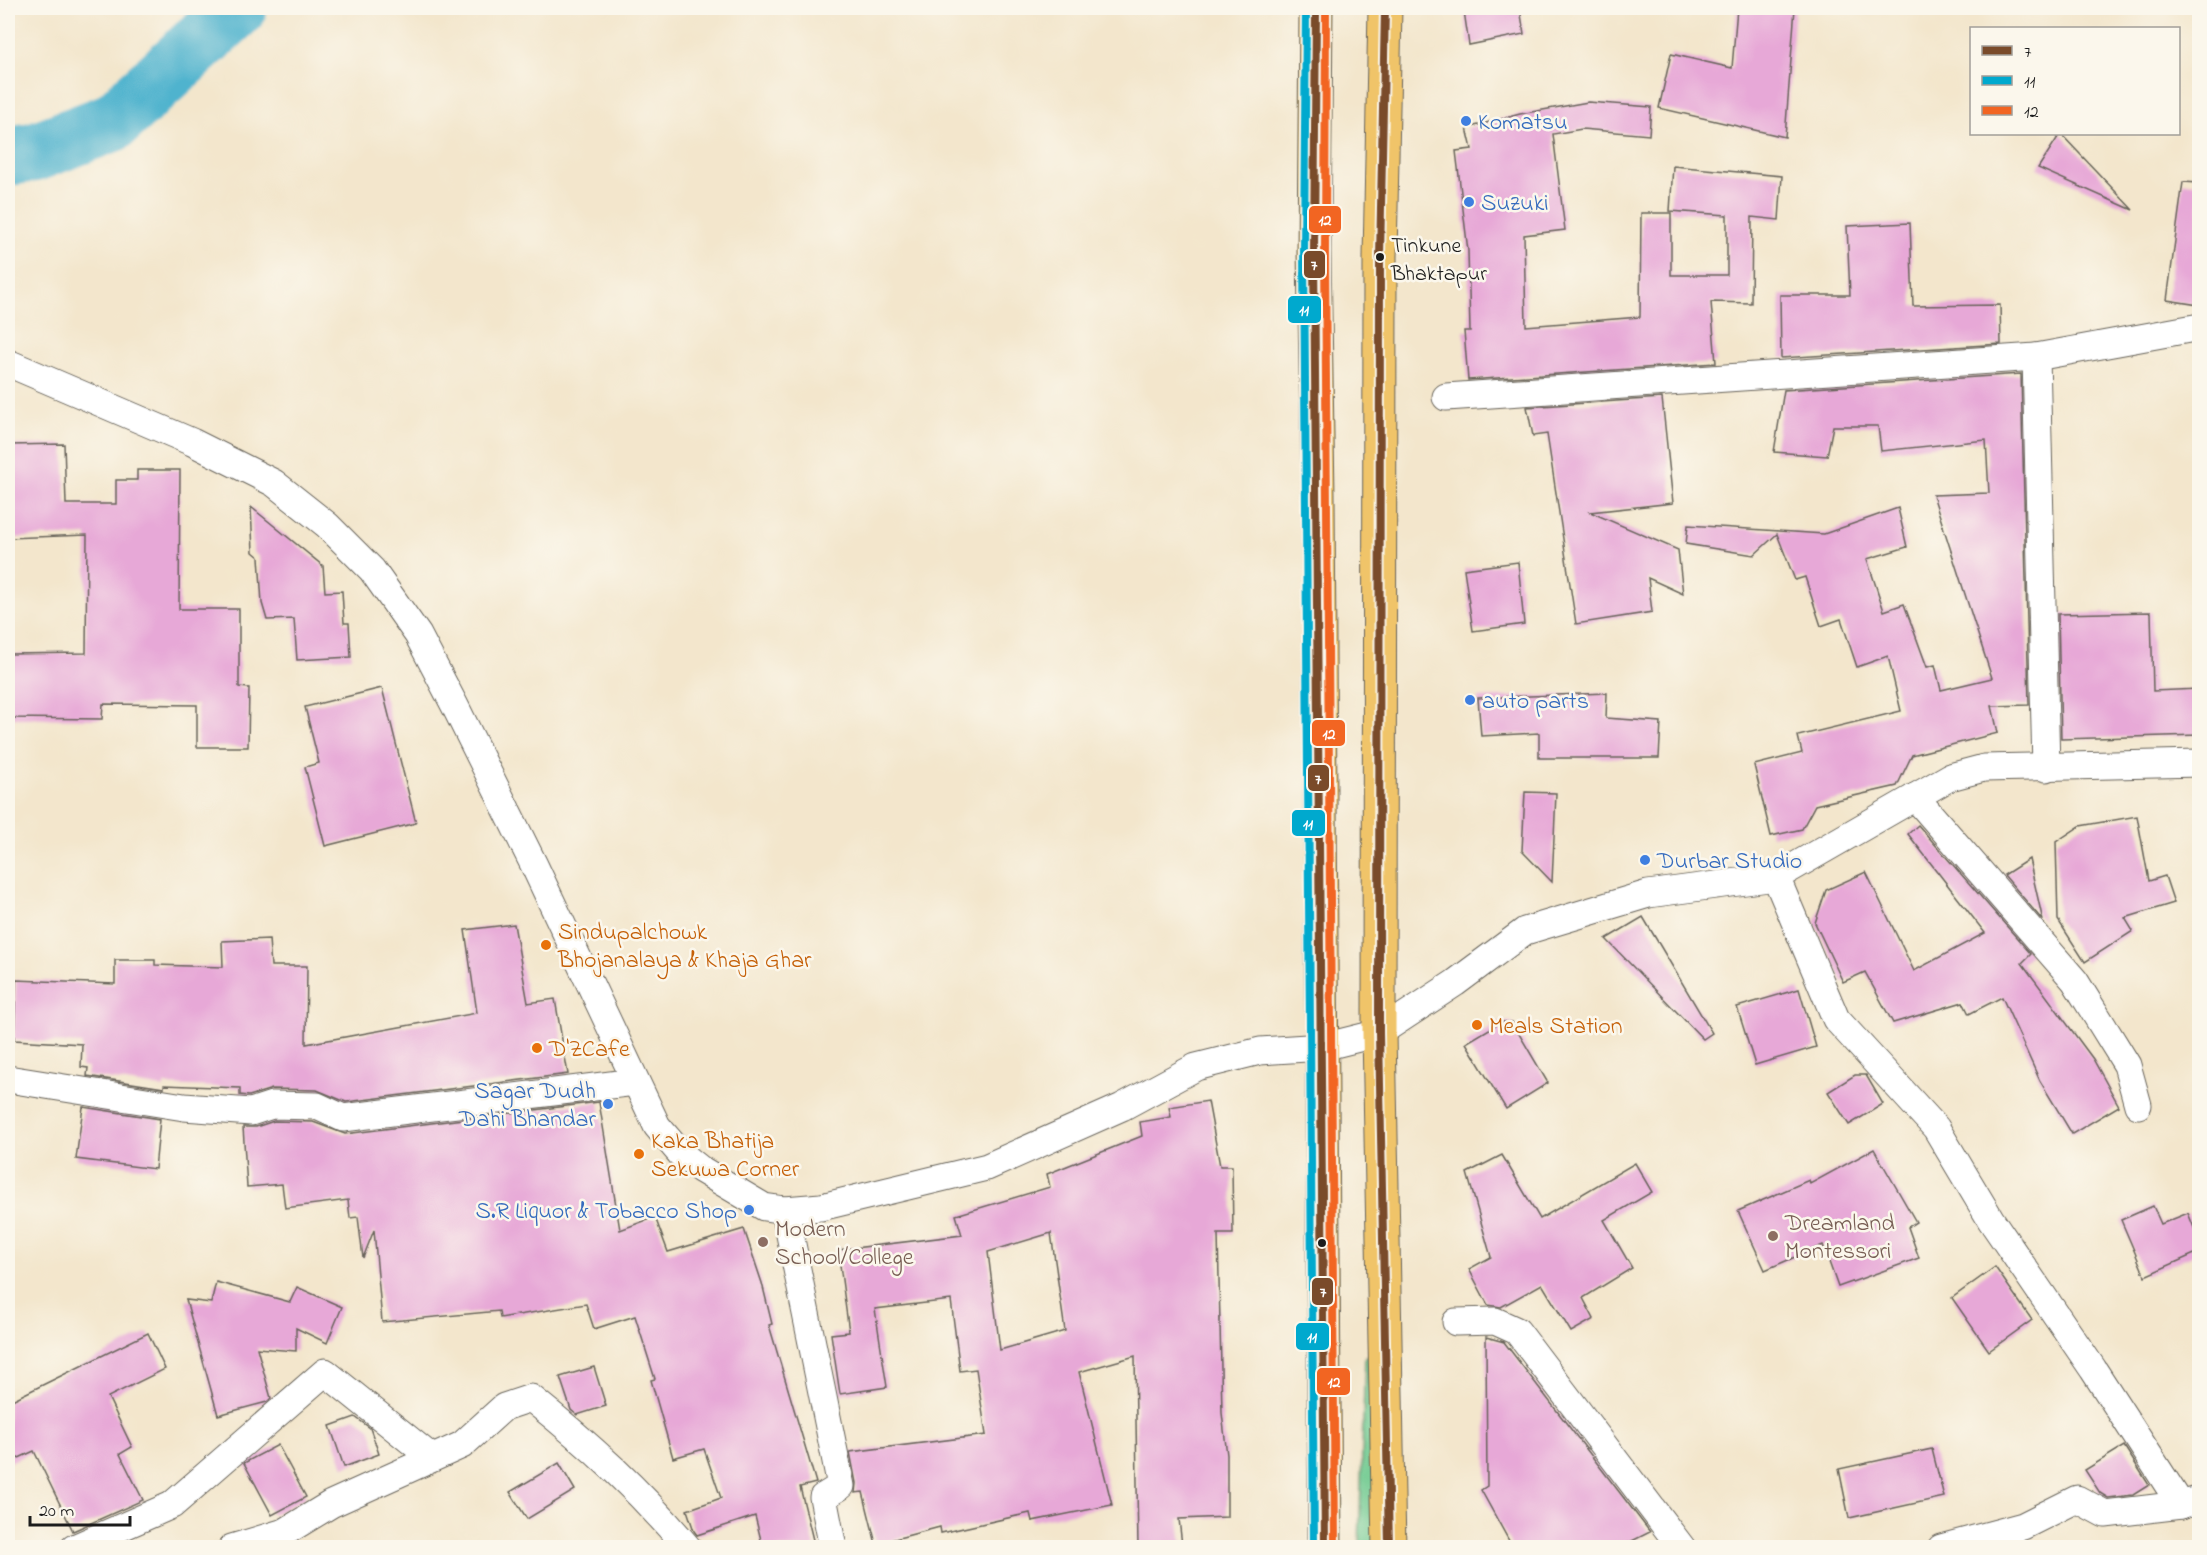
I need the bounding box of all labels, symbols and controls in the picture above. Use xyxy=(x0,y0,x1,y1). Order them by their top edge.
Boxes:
legend xyxy=(1970,27,2180,135)
text: 7 xyxy=(2024,40,2032,66)
text: 11 xyxy=(2024,70,2036,96)
text: 12 xyxy=(2024,100,2039,126)
place label: Komatsu xyxy=(1478,106,1568,141)
marker: Komatsu xyxy=(1459,114,1473,128)
place label: Suzuki xyxy=(1481,187,1549,222)
marker: Suzuki xyxy=(1462,195,1476,209)
line badge: 12 xyxy=(1308,205,1342,234)
text: 12 xyxy=(1318,209,1332,233)
place label: Tinkune Bhaktapur xyxy=(1390,231,1487,291)
line badge: 7 xyxy=(1303,250,1326,279)
marker: Tinkune Bhaktapur xyxy=(1374,251,1386,263)
text: 7 xyxy=(1311,254,1318,278)
line badge: 11 xyxy=(1287,295,1322,324)
text: 11 xyxy=(1299,299,1310,323)
place label: auto parts xyxy=(1482,685,1589,720)
marker: auto parts xyxy=(1463,693,1477,707)
line badge: 12 xyxy=(1311,719,1346,747)
text: 12 xyxy=(1322,723,1336,747)
line badge: 7 xyxy=(1307,764,1330,792)
text: 7 xyxy=(1315,768,1322,792)
line badge: 11 xyxy=(1291,809,1326,837)
text: 11 xyxy=(1303,813,1314,837)
place label: Durbar Studio xyxy=(1656,845,1802,880)
marker: Durbar Studio xyxy=(1638,853,1652,867)
place label: Sindupalchowk Bhojanalaya & Khaja Ghar xyxy=(557,916,812,980)
marker: Sindupalchowk Bhojanalaya & Khaja Ghar xyxy=(539,938,553,952)
place label: Meals Station xyxy=(1489,1010,1623,1045)
marker: Meals Station xyxy=(1470,1018,1484,1032)
place label: D'ZCafe xyxy=(548,1033,630,1068)
marker: D'ZCafe xyxy=(530,1041,544,1055)
place label: Sagar Dudh Dahi Bhandar xyxy=(458,1075,597,1138)
marker: Sagar Dudh Dahi Bhandar xyxy=(601,1097,615,1111)
place label: Kaka Bhatija Sekuwa Corner xyxy=(651,1125,800,1188)
marker: Kaka Bhatija Sekuwa Corner xyxy=(632,1147,646,1161)
place label: S.R Liquor & Tobacco Shop xyxy=(475,1195,737,1230)
marker: S.R Liquor & Tobacco Shop xyxy=(742,1203,756,1217)
place label: Dreamland Montessori xyxy=(1784,1207,1895,1270)
place label: Modern School/College xyxy=(775,1213,914,1276)
marker: Dreamland Montessori xyxy=(1766,1229,1780,1243)
marker: Modern School/College xyxy=(756,1235,770,1249)
unlabelled marker xyxy=(1316,1237,1328,1249)
line badge: 7 xyxy=(1311,1277,1334,1306)
text: 7 xyxy=(1320,1281,1327,1305)
line badge: 11 xyxy=(1295,1322,1330,1351)
text: 11 xyxy=(1307,1326,1318,1350)
line badge: 12 xyxy=(1316,1367,1351,1396)
text: 12 xyxy=(1327,1371,1341,1395)
scale bar xyxy=(30,1489,130,1527)
text: 20 m xyxy=(39,1499,74,1525)

